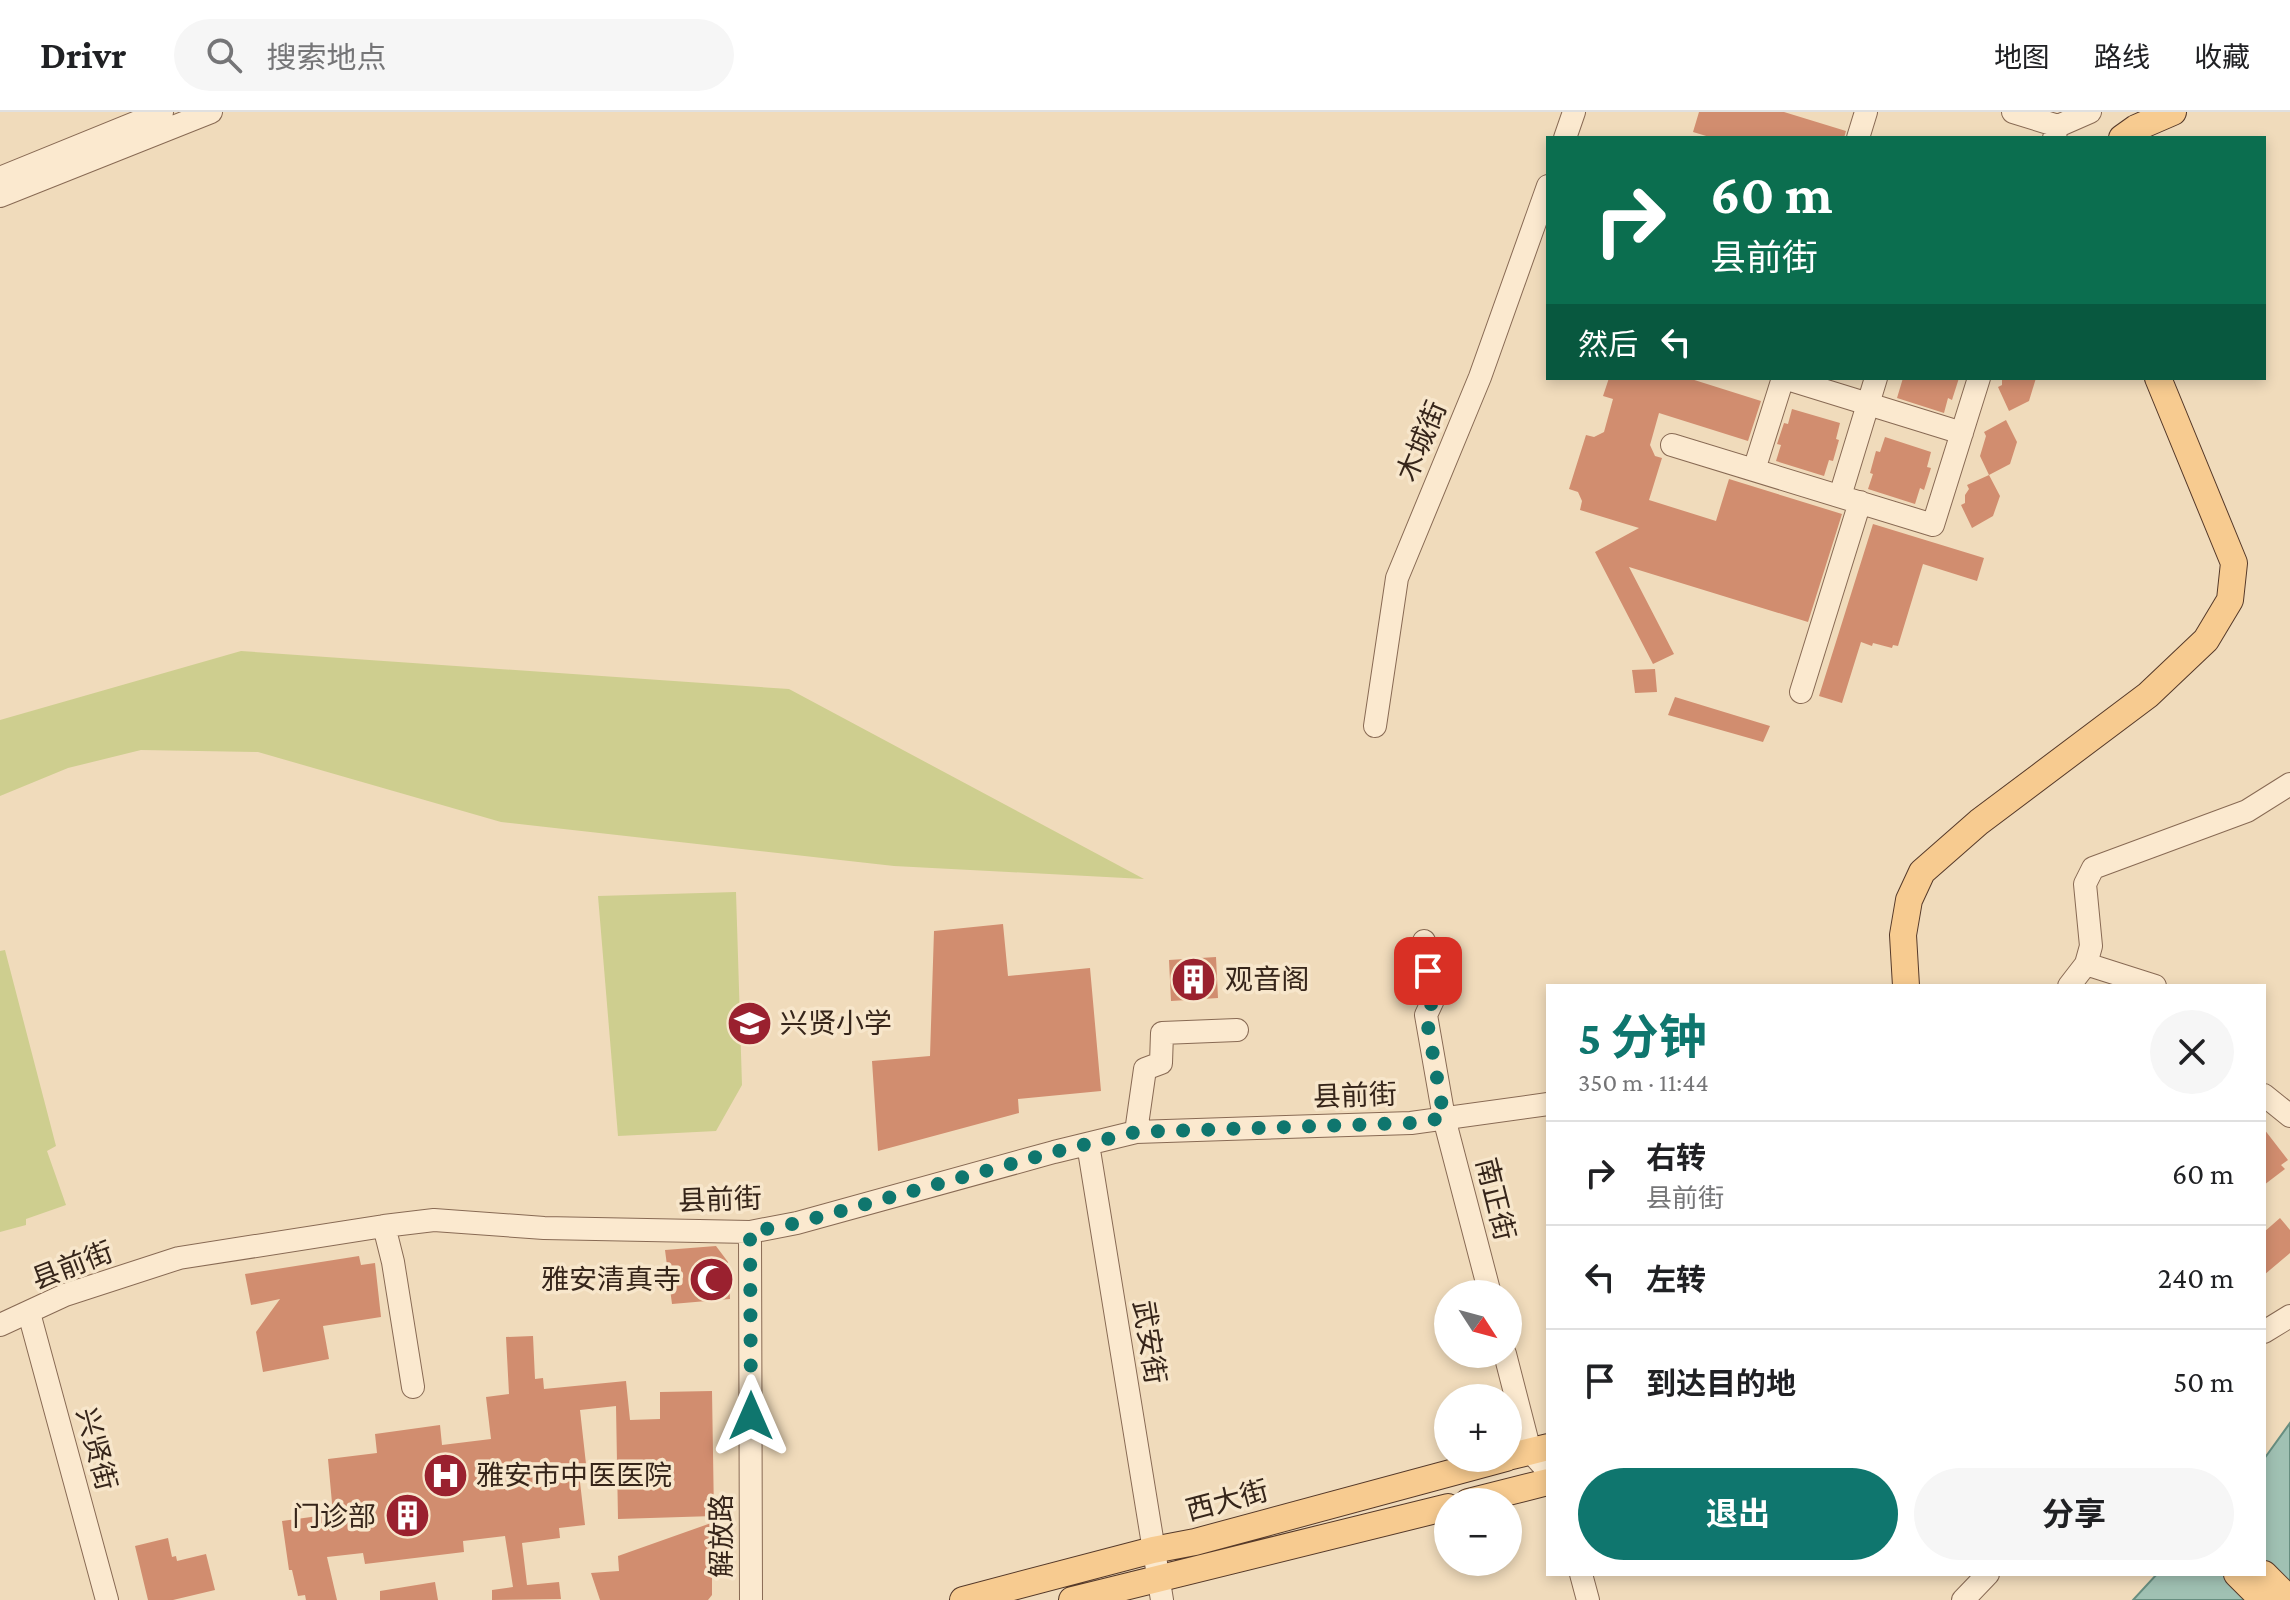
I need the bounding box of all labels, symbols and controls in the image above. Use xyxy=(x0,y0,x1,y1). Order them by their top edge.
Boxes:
search box xyxy=(174,19,734,91)
icon: search xyxy=(202,33,246,77)
text: Drivr xyxy=(40,34,126,76)
text: 搜索地点 xyxy=(266,41,386,74)
text: 地图 xyxy=(1994,42,2050,73)
text: 路线 xyxy=(2094,42,2150,73)
text: 收藏 xyxy=(2194,42,2250,73)
text: 60 m xyxy=(1710,163,1833,225)
icon: right xyxy=(1578,168,1682,272)
text: 县前街 xyxy=(1710,238,1818,278)
icon: left xyxy=(1654,320,1698,364)
text: 然后 xyxy=(1578,328,1638,361)
street label: 木城街 xyxy=(1391,396,1452,486)
pin xyxy=(1394,937,1462,1005)
icon: arrive xyxy=(1406,949,1450,993)
building icon: 观音阁 xyxy=(1170,955,1218,1003)
place label: 观音阁 xyxy=(1225,964,1309,995)
school or university icon: 兴贤小学 xyxy=(725,999,773,1047)
place label: 兴贤小学 xyxy=(780,1008,892,1039)
button: close xyxy=(2150,1010,2234,1094)
text: 5 分钟 xyxy=(1578,1011,1707,1064)
text: 350 m · 11:44 xyxy=(1578,1068,1709,1097)
street label: 县前街 xyxy=(1312,1079,1398,1112)
text: 右转 xyxy=(1646,1141,1706,1174)
icon: right xyxy=(1578,1151,1622,1195)
street label: 南正街 xyxy=(1470,1155,1521,1244)
text: 60 m xyxy=(2172,1157,2234,1190)
street label: 县前街 xyxy=(677,1183,763,1216)
text: 县前街 xyxy=(1646,1184,1724,1213)
street label: 县前街 xyxy=(27,1236,117,1295)
mosque icon: 雅安清真寺 xyxy=(688,1255,736,1303)
icon: left xyxy=(1578,1255,1622,1299)
text: 240 m xyxy=(2158,1261,2234,1294)
text: 左转 xyxy=(1646,1263,1706,1296)
place label: 雅安清真寺 xyxy=(541,1264,681,1295)
north arrow xyxy=(1434,1280,1522,1368)
map controls xyxy=(1434,1280,1522,1576)
street label: 武安街 xyxy=(1128,1298,1171,1386)
icon: arrive xyxy=(1578,1359,1622,1403)
text: 50 m xyxy=(2173,1365,2234,1398)
text: 到达目的地 xyxy=(1646,1367,1796,1400)
position arrow xyxy=(709,1374,793,1458)
button: + xyxy=(1434,1384,1522,1472)
street label: 兴贤街 xyxy=(71,1405,122,1494)
hospital icon: 雅安市中医医院 xyxy=(421,1451,469,1499)
place label: 雅安市中医医院 xyxy=(476,1460,672,1491)
button: 退出 xyxy=(1578,1468,1898,1560)
button: 分享 xyxy=(1914,1468,2234,1560)
street label: 西大街 xyxy=(1183,1475,1272,1526)
button: − xyxy=(1434,1488,1522,1576)
building icon: 门诊部 xyxy=(383,1492,431,1540)
street label: 解放路 xyxy=(706,1494,737,1578)
place label: 门诊部 xyxy=(292,1501,376,1532)

